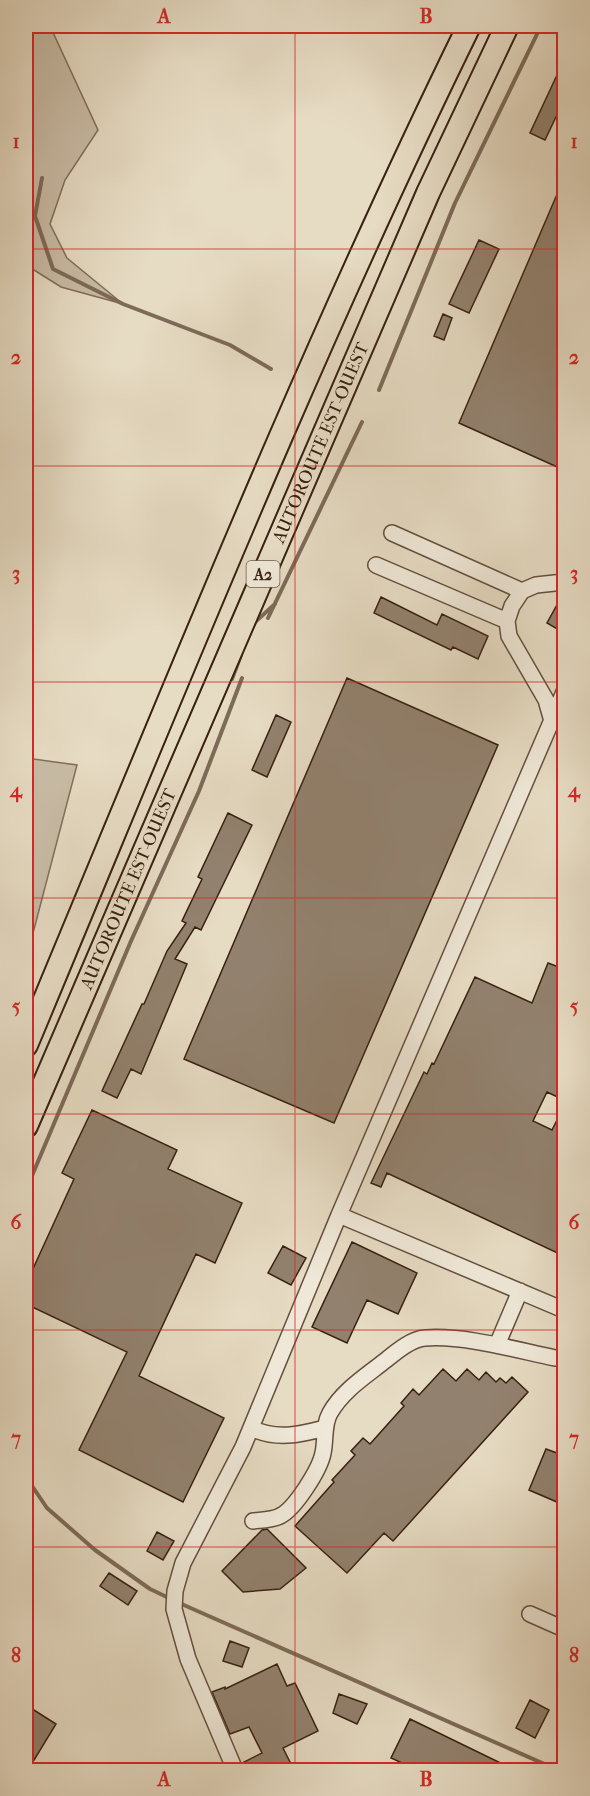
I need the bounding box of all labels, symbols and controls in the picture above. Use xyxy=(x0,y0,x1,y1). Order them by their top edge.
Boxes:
text: A xyxy=(156,5,172,28)
text: B xyxy=(419,5,433,28)
text: 1 xyxy=(12,130,20,153)
text: 1 xyxy=(570,130,578,153)
street label: AUTOROUTE EST-OUEST xyxy=(268,338,373,547)
text: 2 xyxy=(11,346,21,369)
text: 2 xyxy=(569,346,579,369)
road number: A2 xyxy=(246,561,280,587)
text: 3 xyxy=(12,562,20,585)
text: 3 xyxy=(570,562,578,585)
text: 4 xyxy=(9,779,23,803)
text: 4 xyxy=(567,779,581,803)
street label: AUTOROUTE EST-OUEST xyxy=(75,785,181,993)
text: 5 xyxy=(12,995,21,1018)
text: 5 xyxy=(570,995,579,1018)
text: 6 xyxy=(11,1211,23,1234)
text: 6 xyxy=(569,1211,581,1234)
text: 7 xyxy=(10,1427,21,1450)
text: 7 xyxy=(568,1427,579,1450)
text: 8 xyxy=(11,1644,21,1667)
text: 8 xyxy=(569,1644,579,1667)
text: A xyxy=(156,1768,172,1791)
text: B xyxy=(419,1768,433,1791)

